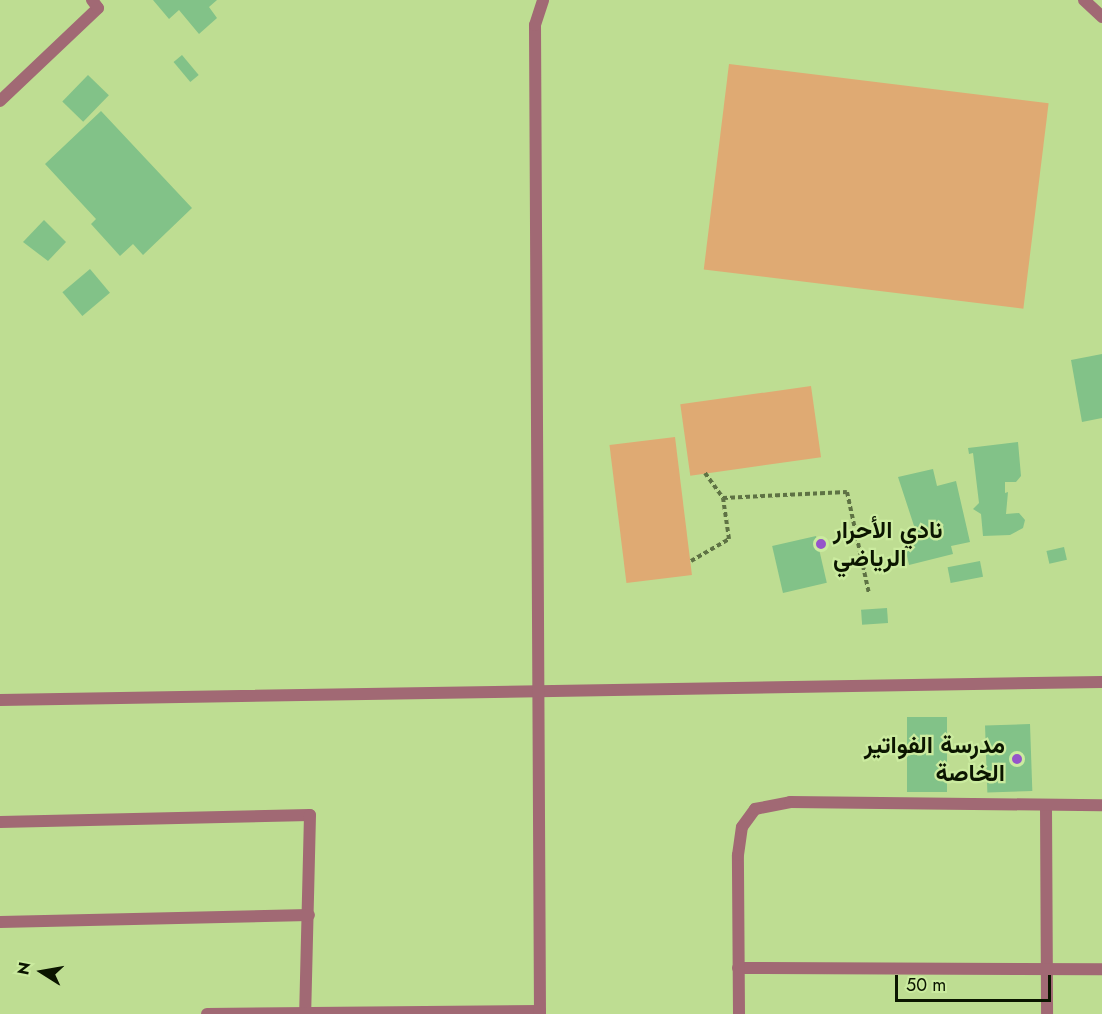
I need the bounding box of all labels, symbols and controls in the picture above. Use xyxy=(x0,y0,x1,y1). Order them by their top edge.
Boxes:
place label: نادي الأحرار الرياضي xyxy=(833,516,943,572)
marker: نادي الأحرار الرياضي xyxy=(814,537,828,551)
place label: مدرسة الفواتير الخاصة xyxy=(864,731,1005,787)
marker: مدرسة الفواتير الخاصة xyxy=(1010,752,1024,766)
north arrow xyxy=(12,942,72,1002)
text: N xyxy=(11,960,36,977)
scale bar xyxy=(898,963,1054,1001)
text: 50 m xyxy=(906,972,946,998)

